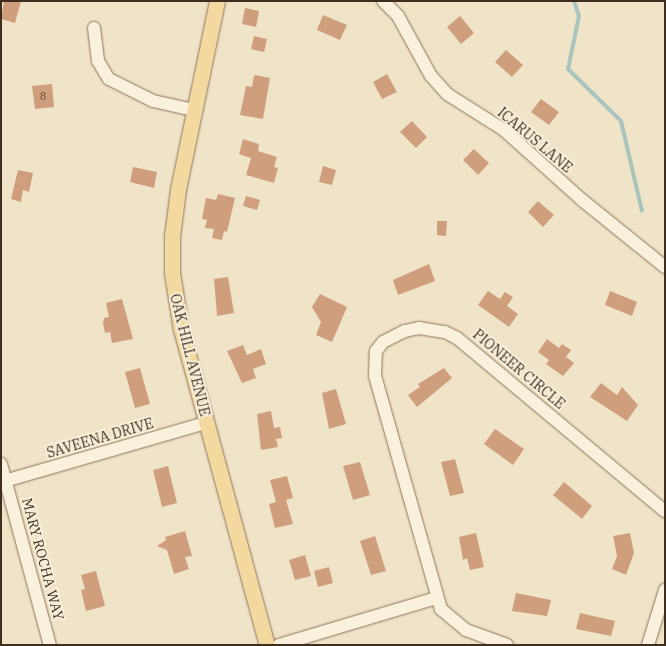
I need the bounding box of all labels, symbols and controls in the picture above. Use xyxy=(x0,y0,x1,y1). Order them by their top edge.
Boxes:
house number: 8 xyxy=(40,89,46,103)
street label: ICARUS LANE xyxy=(494,104,576,176)
street label: OAK HILL AVENUE xyxy=(167,292,213,418)
street label: PIONEER CIRCLE xyxy=(470,326,568,412)
street label: SAVEENA DRIVE xyxy=(45,415,155,461)
street label: MARY ROCHA WAY xyxy=(19,496,67,622)

